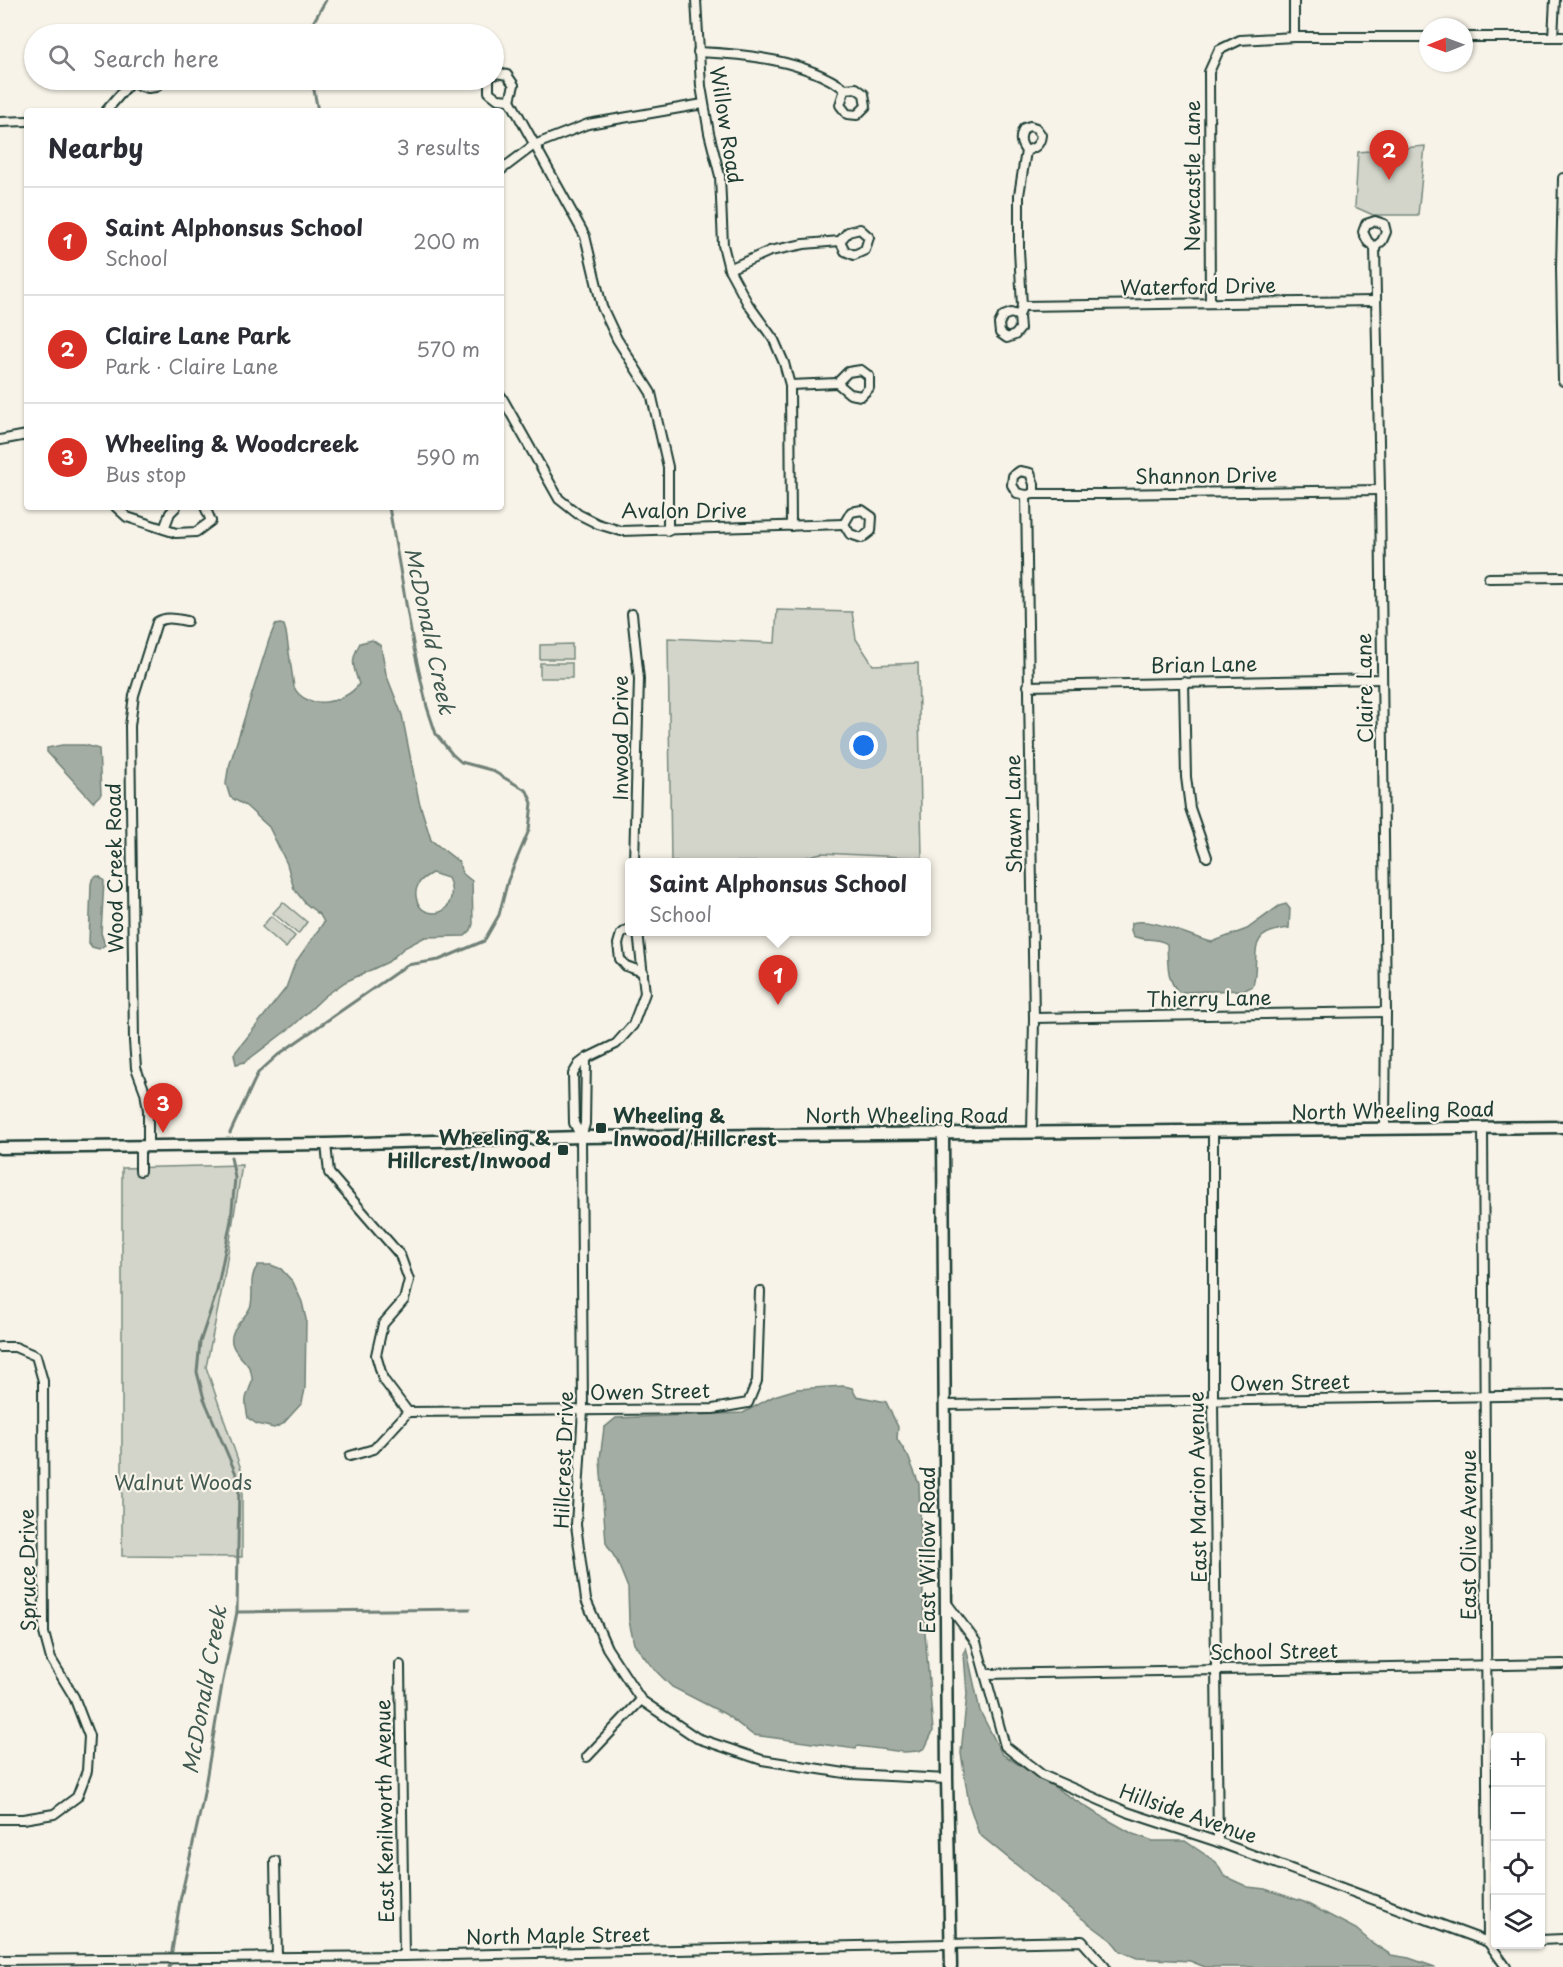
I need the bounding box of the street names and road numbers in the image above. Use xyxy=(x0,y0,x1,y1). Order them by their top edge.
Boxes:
street label: Willow Road xyxy=(703,64,751,186)
street label: Newcastle Lane xyxy=(1177,100,1207,252)
street label: Waterford Drive xyxy=(1120,270,1276,302)
street label: Shannon Drive xyxy=(1134,459,1277,491)
street label: Avalon Drive xyxy=(621,495,747,525)
street label: Claire Lane xyxy=(1348,633,1380,743)
street label: Brian Lane xyxy=(1150,648,1258,680)
street label: Inwood Drive xyxy=(605,675,635,801)
street label: Shawn Lane xyxy=(997,754,1029,874)
street label: Wood Creek Road xyxy=(98,783,130,953)
street label: Thierry Lane xyxy=(1146,982,1272,1014)
street label: North Wheeling Road xyxy=(1291,1093,1495,1127)
street label: North Wheeling Road xyxy=(805,1100,1009,1130)
street label: Owen Street xyxy=(1230,1366,1350,1398)
street label: Owen Street xyxy=(590,1375,710,1407)
street label: Hillcrest Drive xyxy=(546,1391,580,1529)
street label: East Marion Avenue xyxy=(1180,1391,1214,1583)
street label: East Olive Avenue xyxy=(1453,1450,1483,1620)
street label: East Willow Road xyxy=(912,1466,942,1634)
street label: Spruce Drive xyxy=(11,1508,43,1632)
street label: School Street xyxy=(1210,1635,1338,1667)
street label: East Kenilworth Avenue xyxy=(367,1699,401,1923)
street label: Hillside Avenue xyxy=(1115,1775,1261,1851)
street label: North Maple Street xyxy=(466,1918,650,1952)

